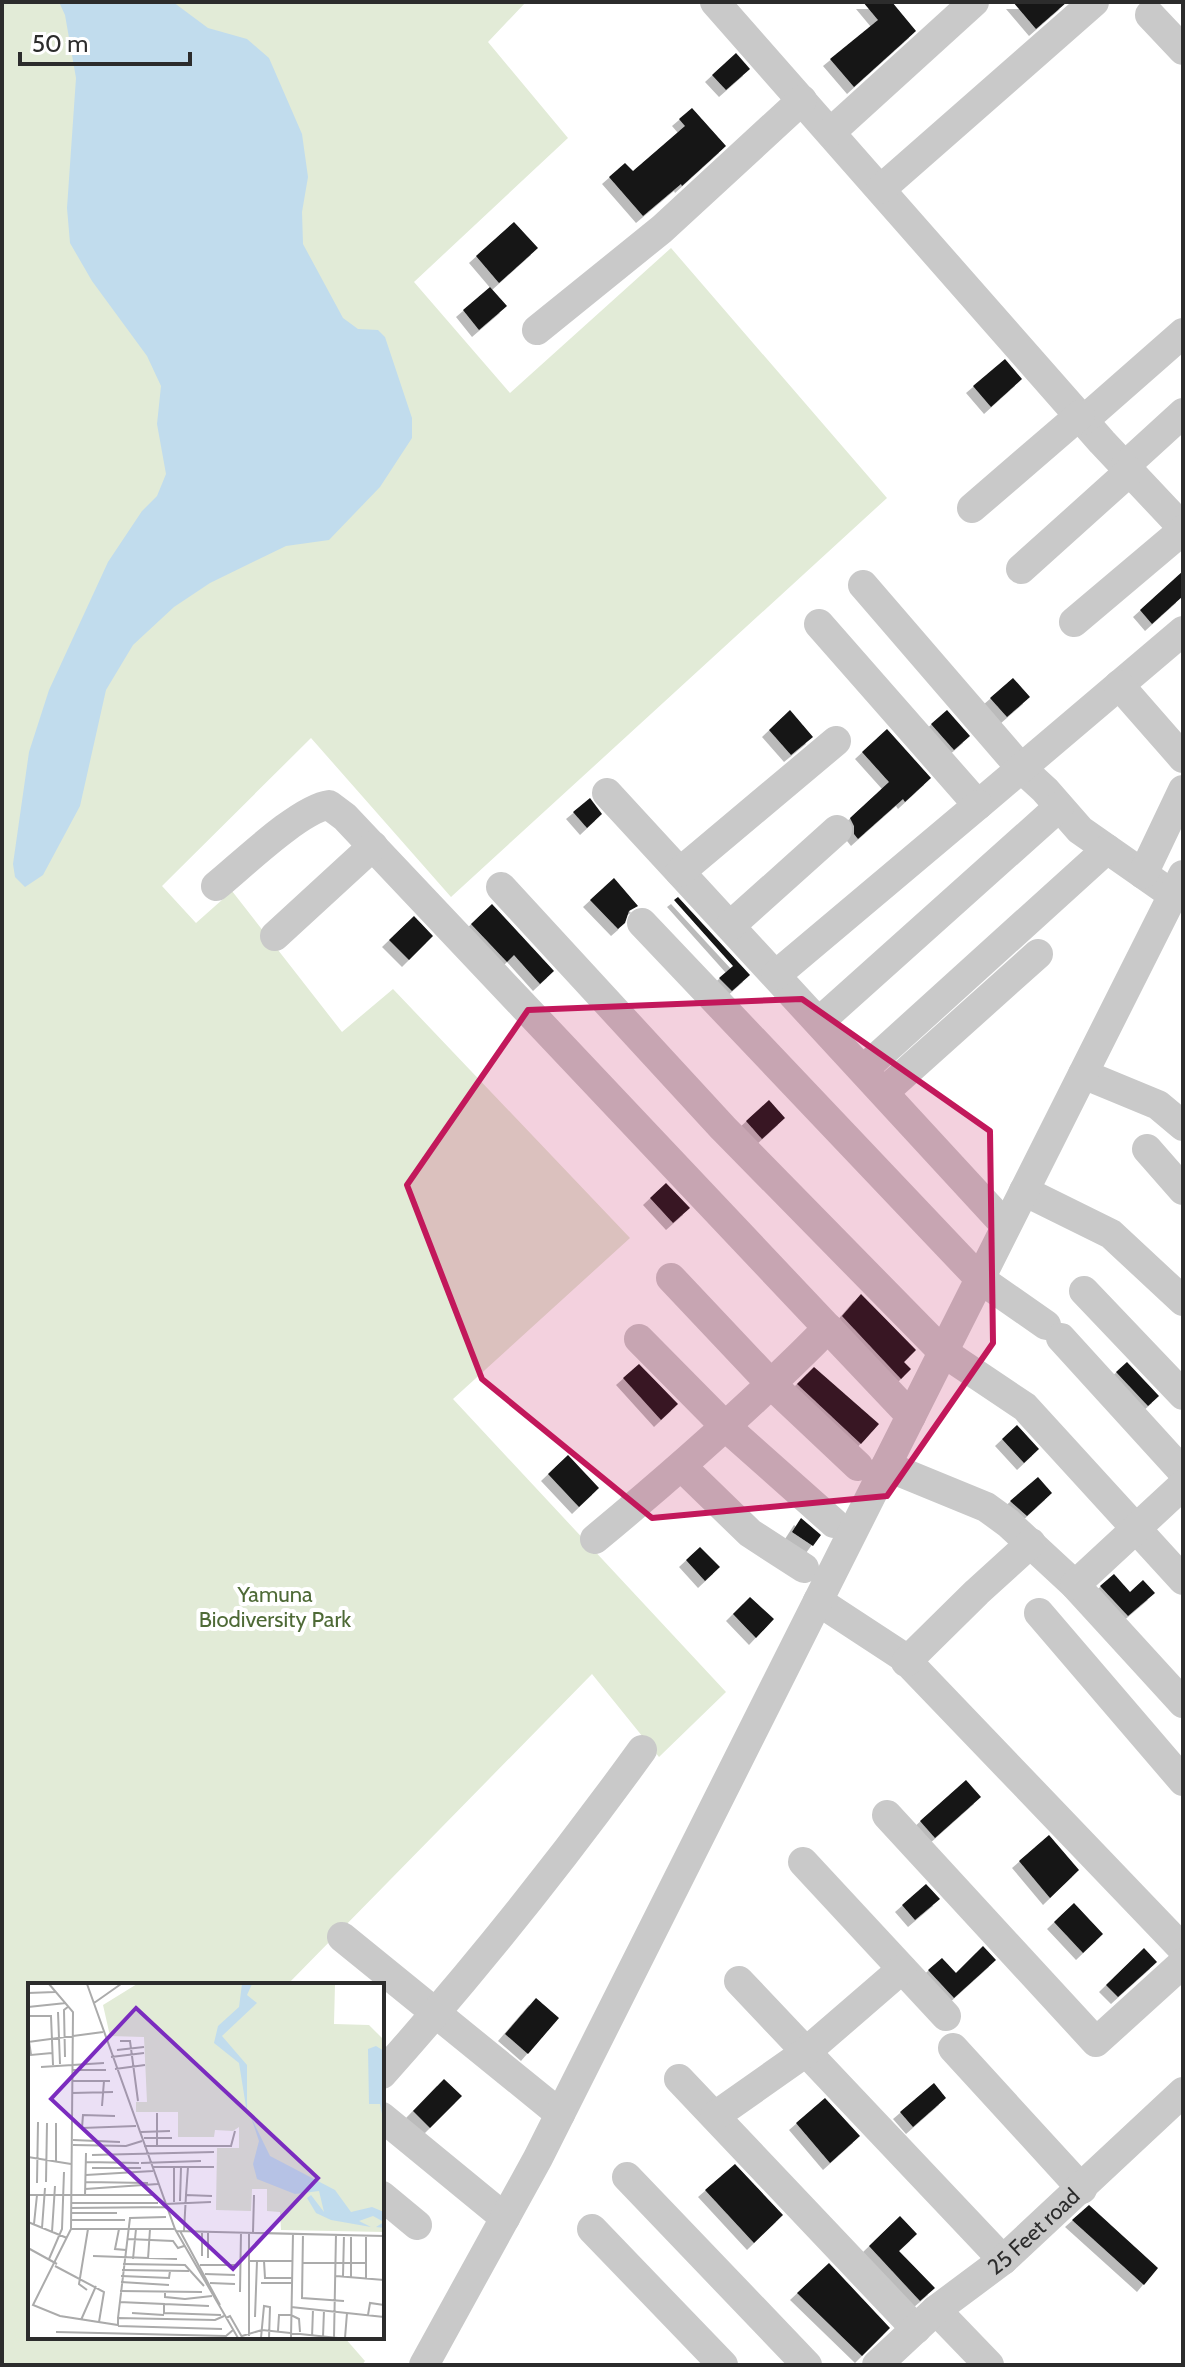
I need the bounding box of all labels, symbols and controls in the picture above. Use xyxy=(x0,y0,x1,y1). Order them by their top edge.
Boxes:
scale bar xyxy=(20,16,190,66)
text: 50 m xyxy=(32,29,88,58)
park label: Yamuna Biodiversity Park xyxy=(199,1581,351,1633)
inset map xyxy=(28,1983,384,2339)
street label: 25 Feet road xyxy=(982,2183,1085,2281)

